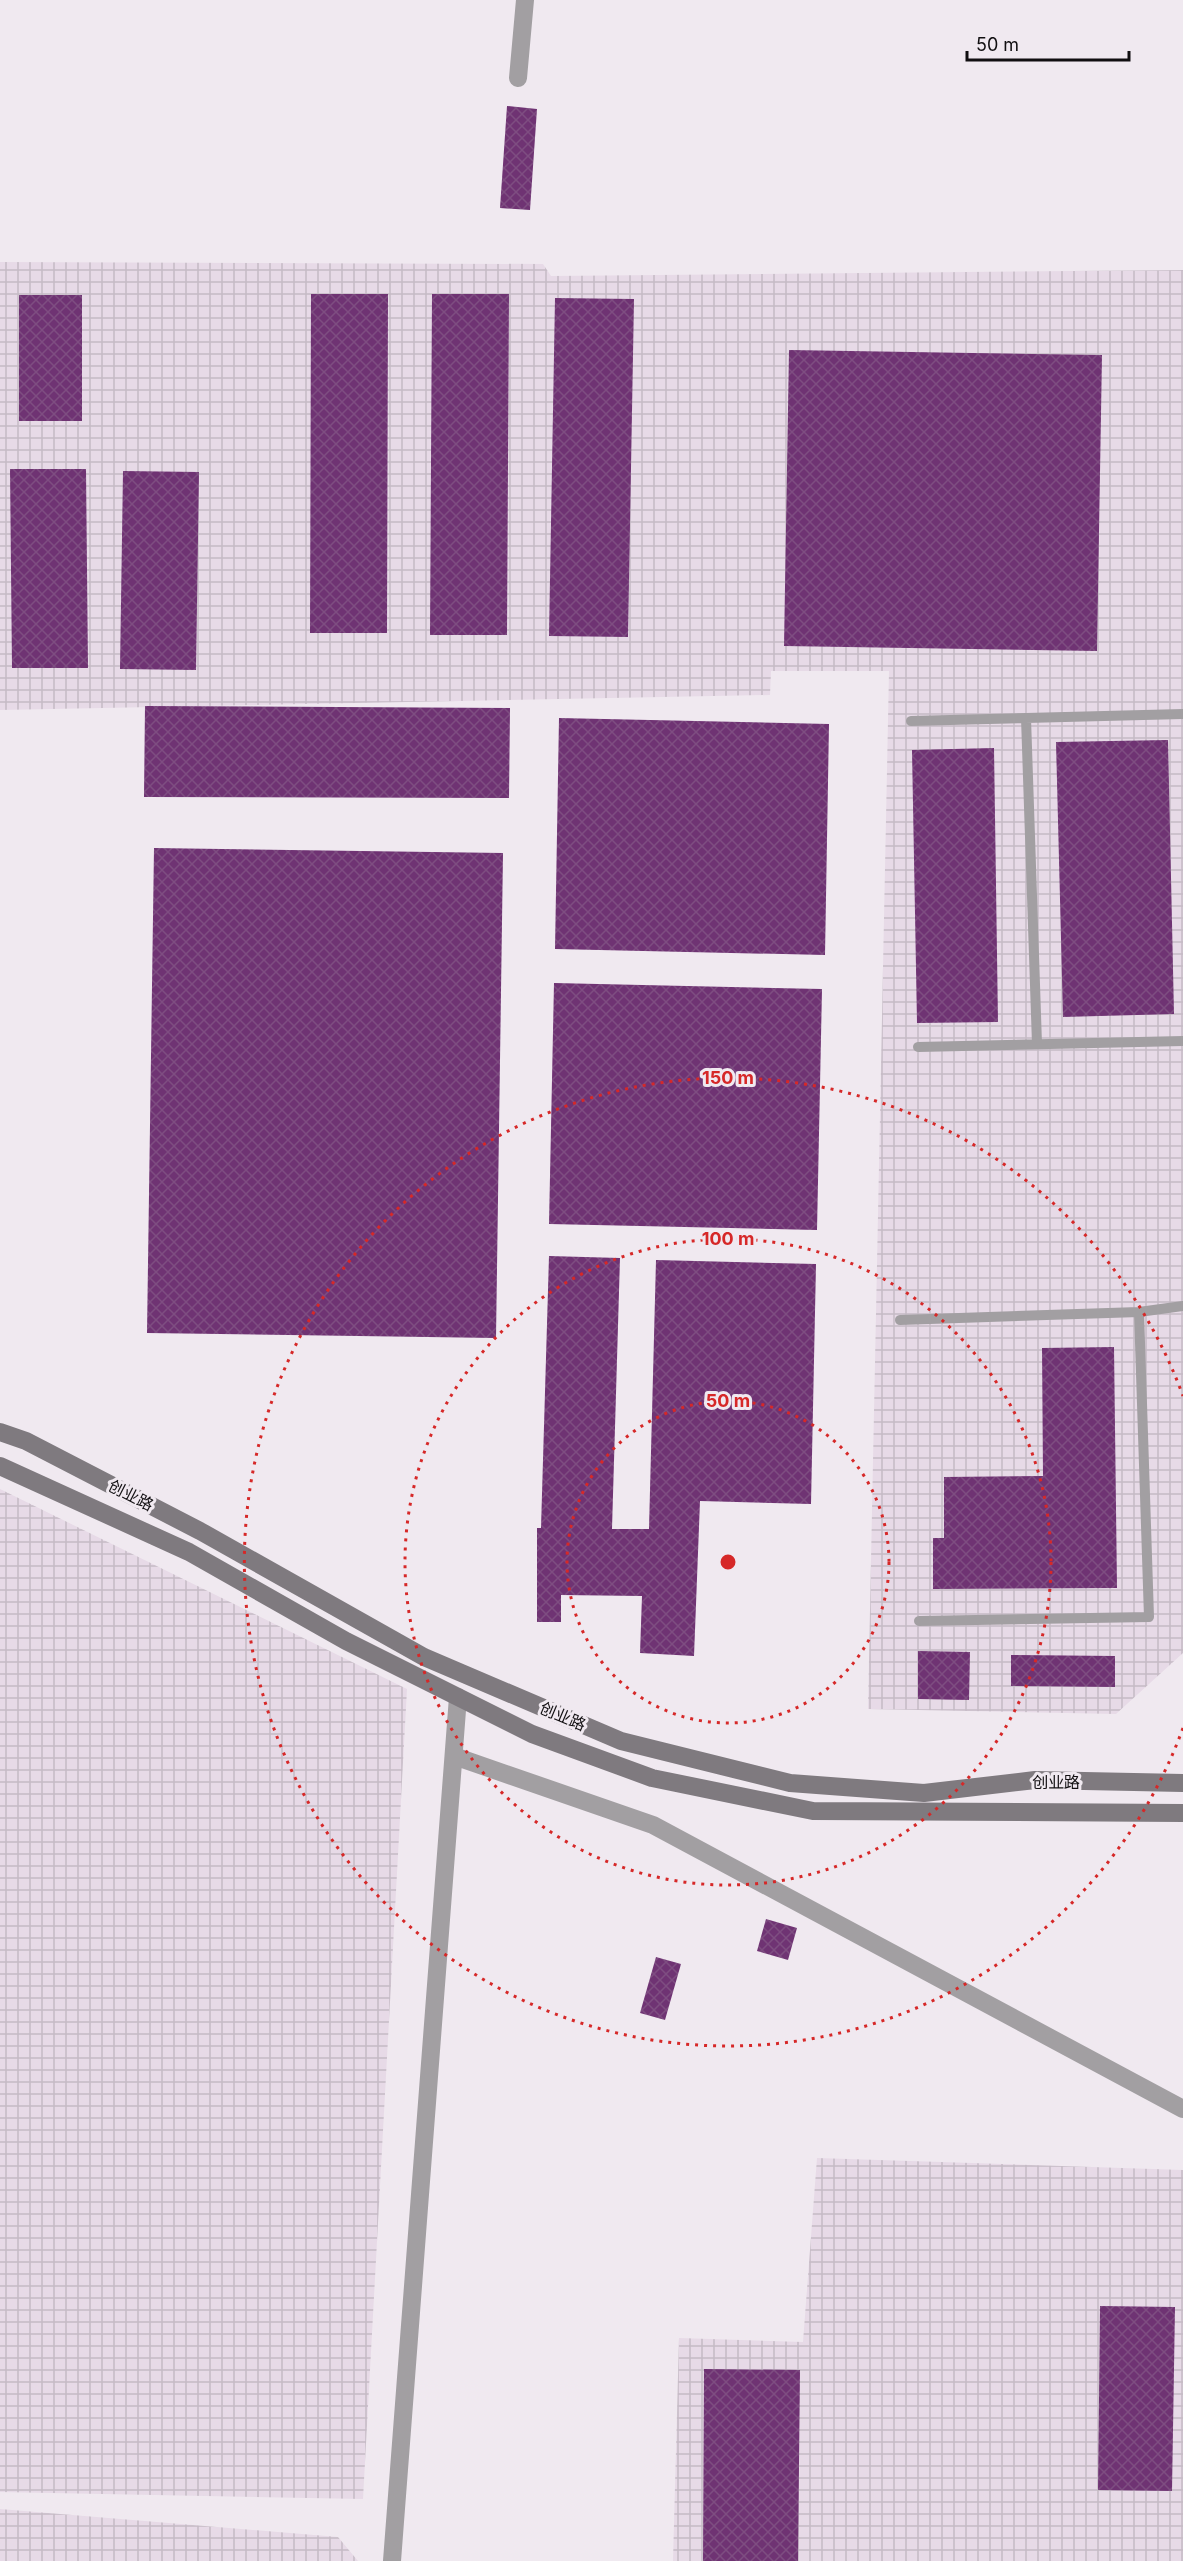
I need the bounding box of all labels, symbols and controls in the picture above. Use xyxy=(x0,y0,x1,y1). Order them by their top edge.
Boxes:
scale bar xyxy=(967,24,1129,62)
text: 50 m xyxy=(976,34,1019,55)
text: 150 m xyxy=(702,1067,754,1088)
text: 100 m xyxy=(702,1228,754,1249)
text: 50 m xyxy=(706,1390,750,1411)
street label: 创业路 xyxy=(105,1475,157,1515)
centre of rings xyxy=(718,1552,738,1572)
street label: 创业路 xyxy=(537,1697,589,1735)
street label: 创业路 xyxy=(1032,1772,1080,1792)

